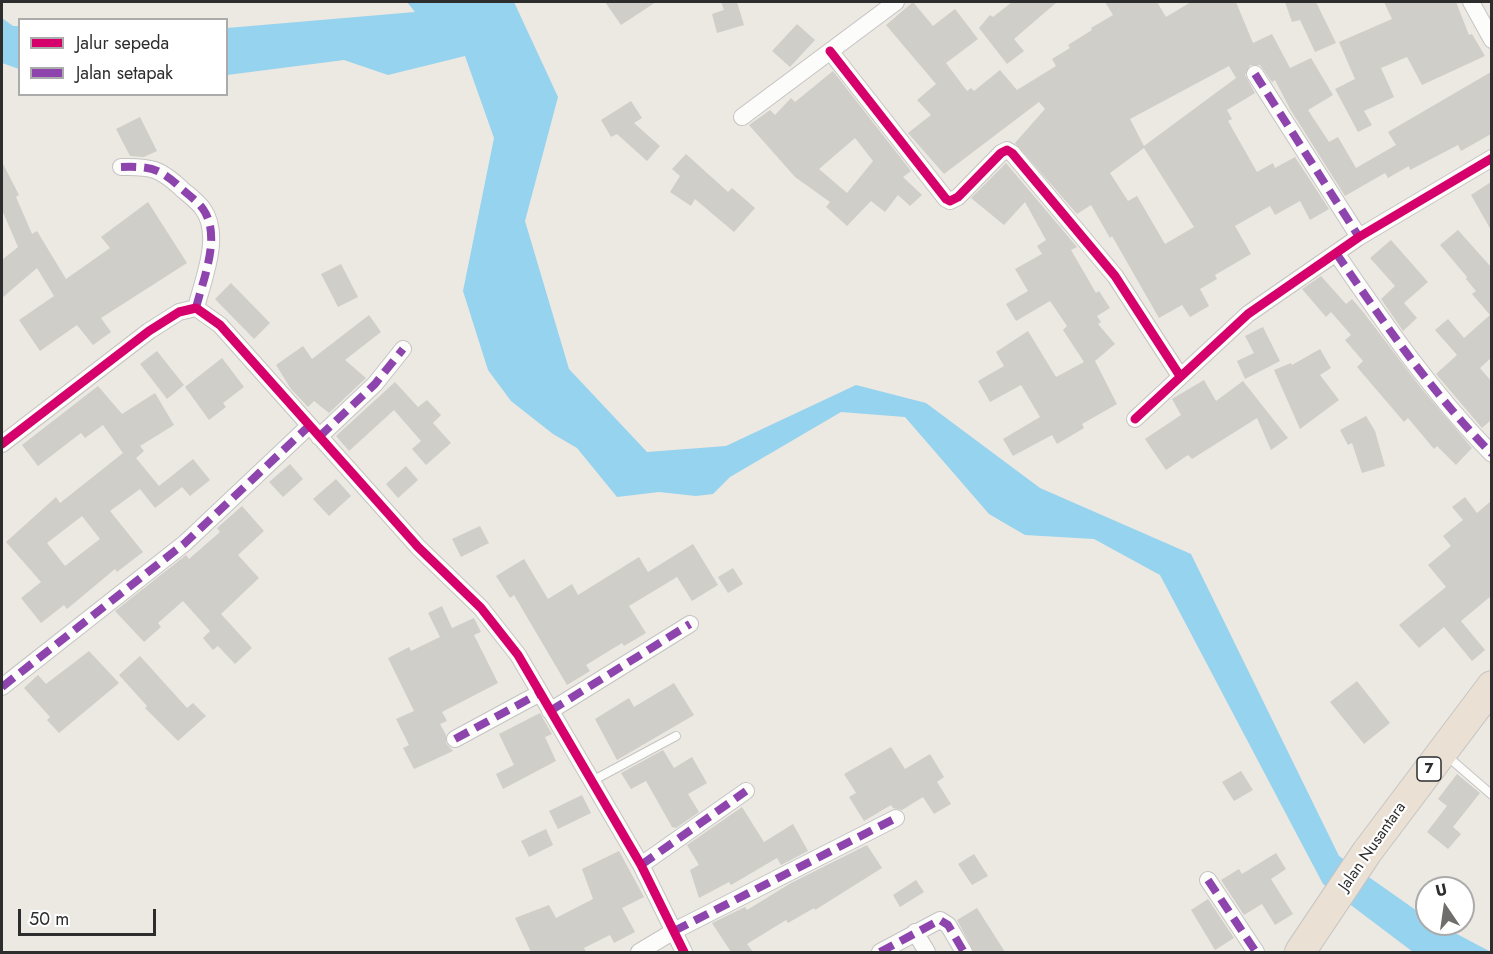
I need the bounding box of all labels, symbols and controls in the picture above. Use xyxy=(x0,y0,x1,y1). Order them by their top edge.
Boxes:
legend xyxy=(18,18,228,96)
text: Jalur sepeda xyxy=(76,30,169,56)
text: Jalan setapak xyxy=(76,60,173,86)
road number: 7 xyxy=(1417,757,1441,781)
street label: Jalan Nusantara xyxy=(1335,799,1411,895)
north arrow xyxy=(1415,876,1475,936)
text: U xyxy=(1433,877,1449,902)
scale bar xyxy=(21,897,159,935)
text: 50 m xyxy=(29,906,69,932)

